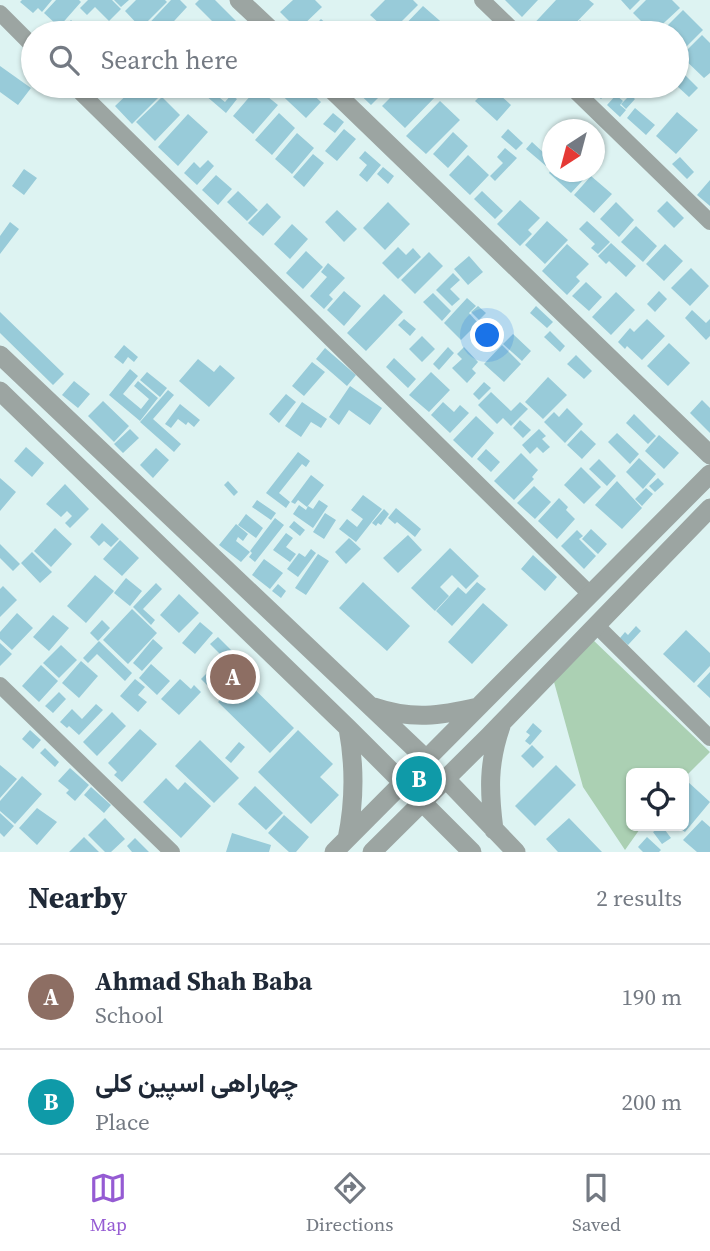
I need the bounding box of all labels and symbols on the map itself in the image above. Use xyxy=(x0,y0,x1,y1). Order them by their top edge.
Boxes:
north arrow xyxy=(542,119,605,182)
your location xyxy=(470,318,504,352)
pin: A xyxy=(210,651,256,703)
pin: B xyxy=(396,753,442,805)

